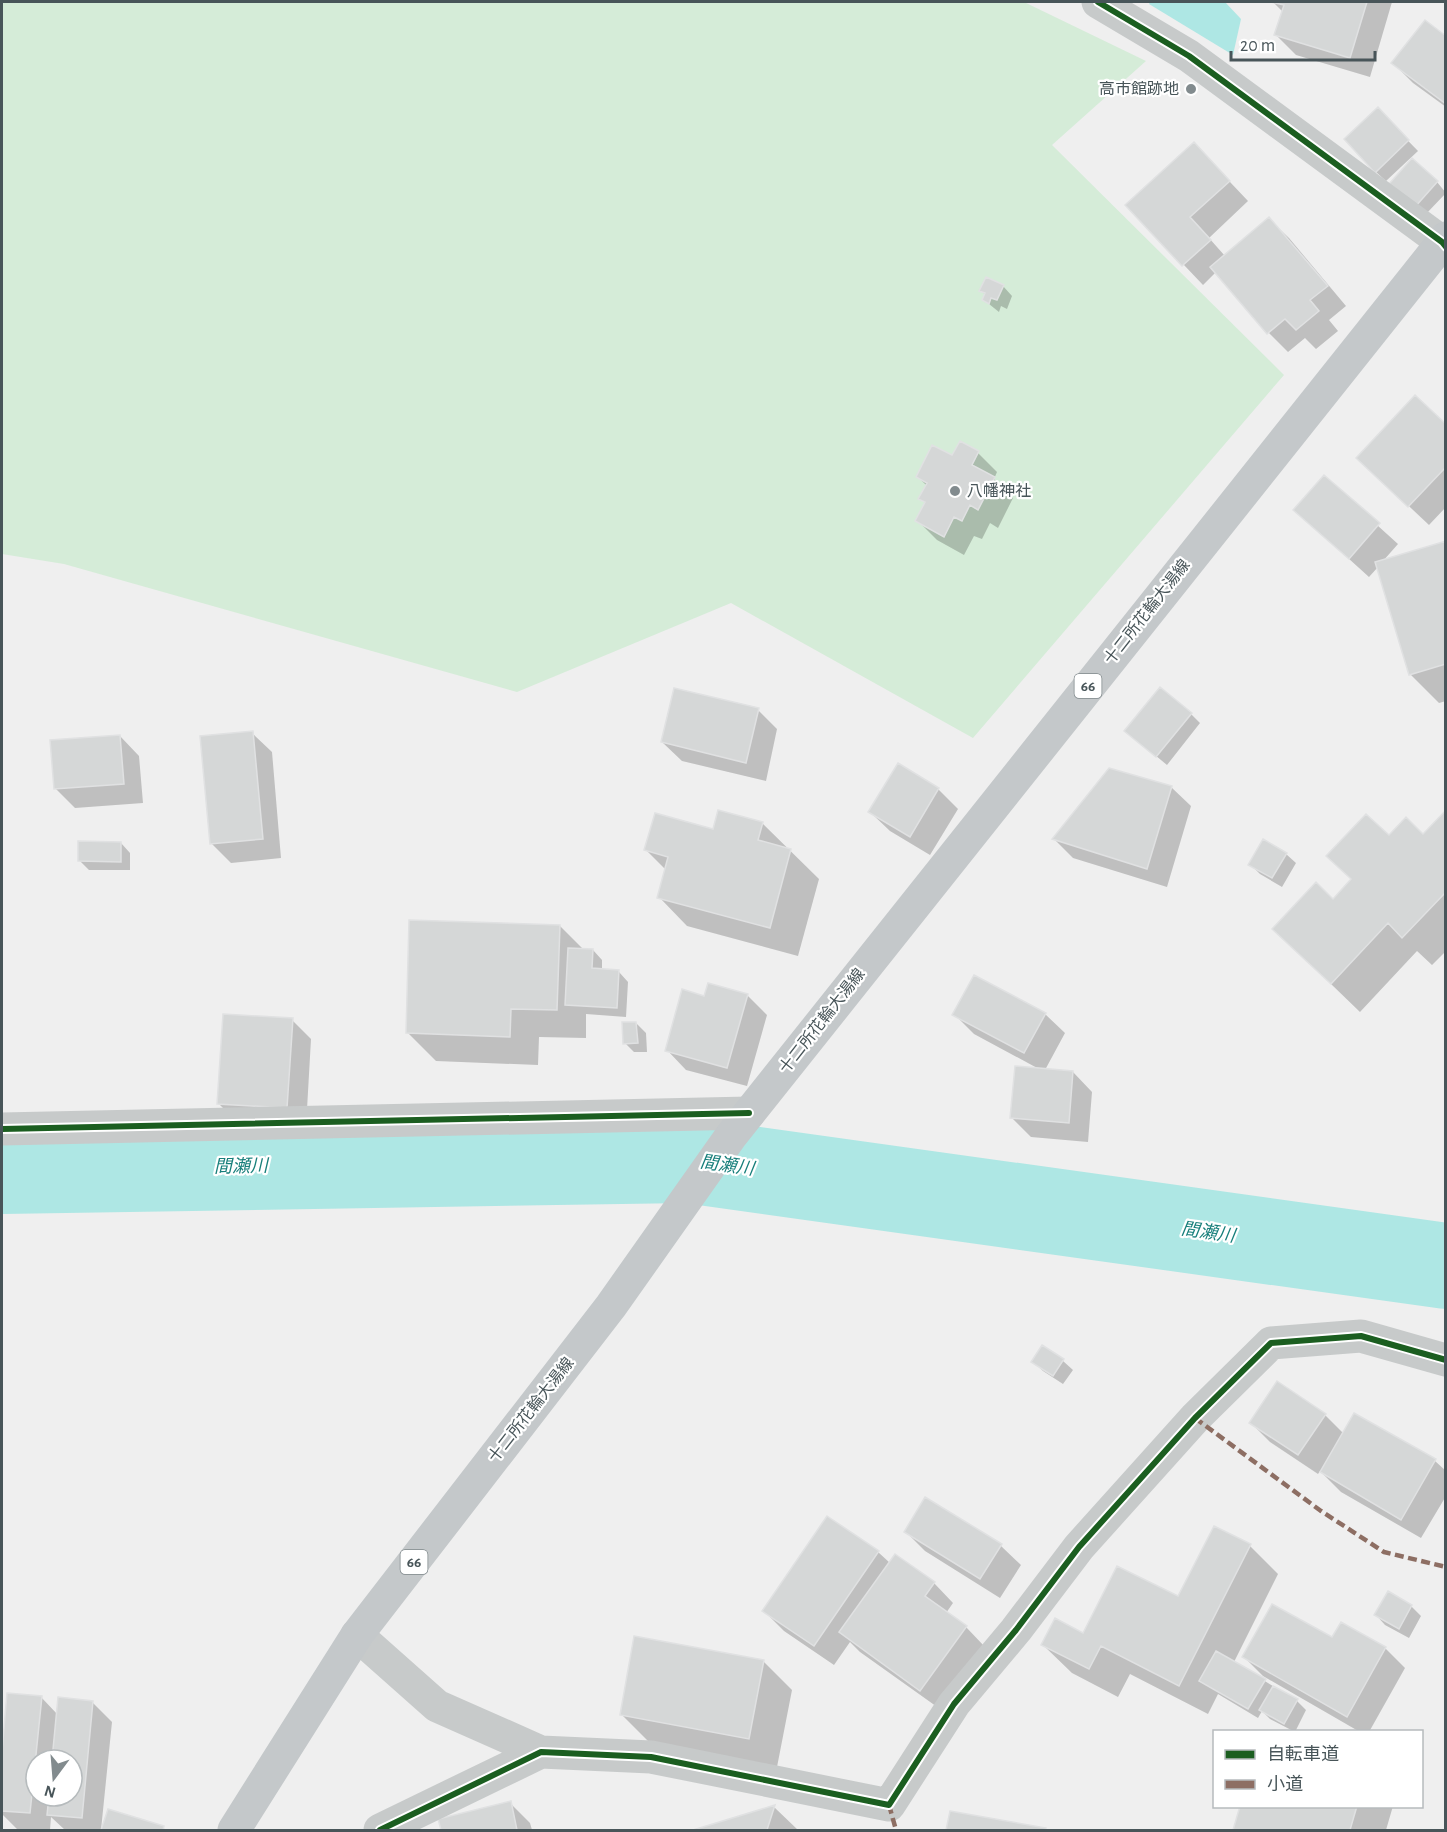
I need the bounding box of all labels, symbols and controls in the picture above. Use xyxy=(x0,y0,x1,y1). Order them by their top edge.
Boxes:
scale bar xyxy=(1231,24,1375,62)
text: 20 m xyxy=(1240,37,1275,55)
place label: 高市館跡地 xyxy=(1099,81,1179,97)
marker: 高市館跡地 xyxy=(1184,82,1198,96)
place label: 八幡神社 xyxy=(967,482,1031,499)
marker: 八幡神社 xyxy=(948,484,962,498)
street label: 十二所花輪大湯線 xyxy=(1101,556,1193,667)
road number: 66 xyxy=(1074,674,1102,698)
street label: 十二所花輪大湯線 xyxy=(776,965,868,1076)
water label: 間瀬川 xyxy=(699,1151,757,1179)
water label: 間瀬川 xyxy=(214,1155,270,1176)
water label: 間瀬川 xyxy=(1180,1218,1238,1246)
street label: 十二所花輪大湯線 xyxy=(485,1354,577,1465)
road number: 66 xyxy=(400,1550,428,1574)
legend xyxy=(1213,1730,1423,1808)
text: 自転車道 xyxy=(1267,1744,1339,1764)
north arrow xyxy=(24,1748,84,1808)
text: 小道 xyxy=(1267,1774,1303,1794)
text: N xyxy=(43,1782,58,1801)

